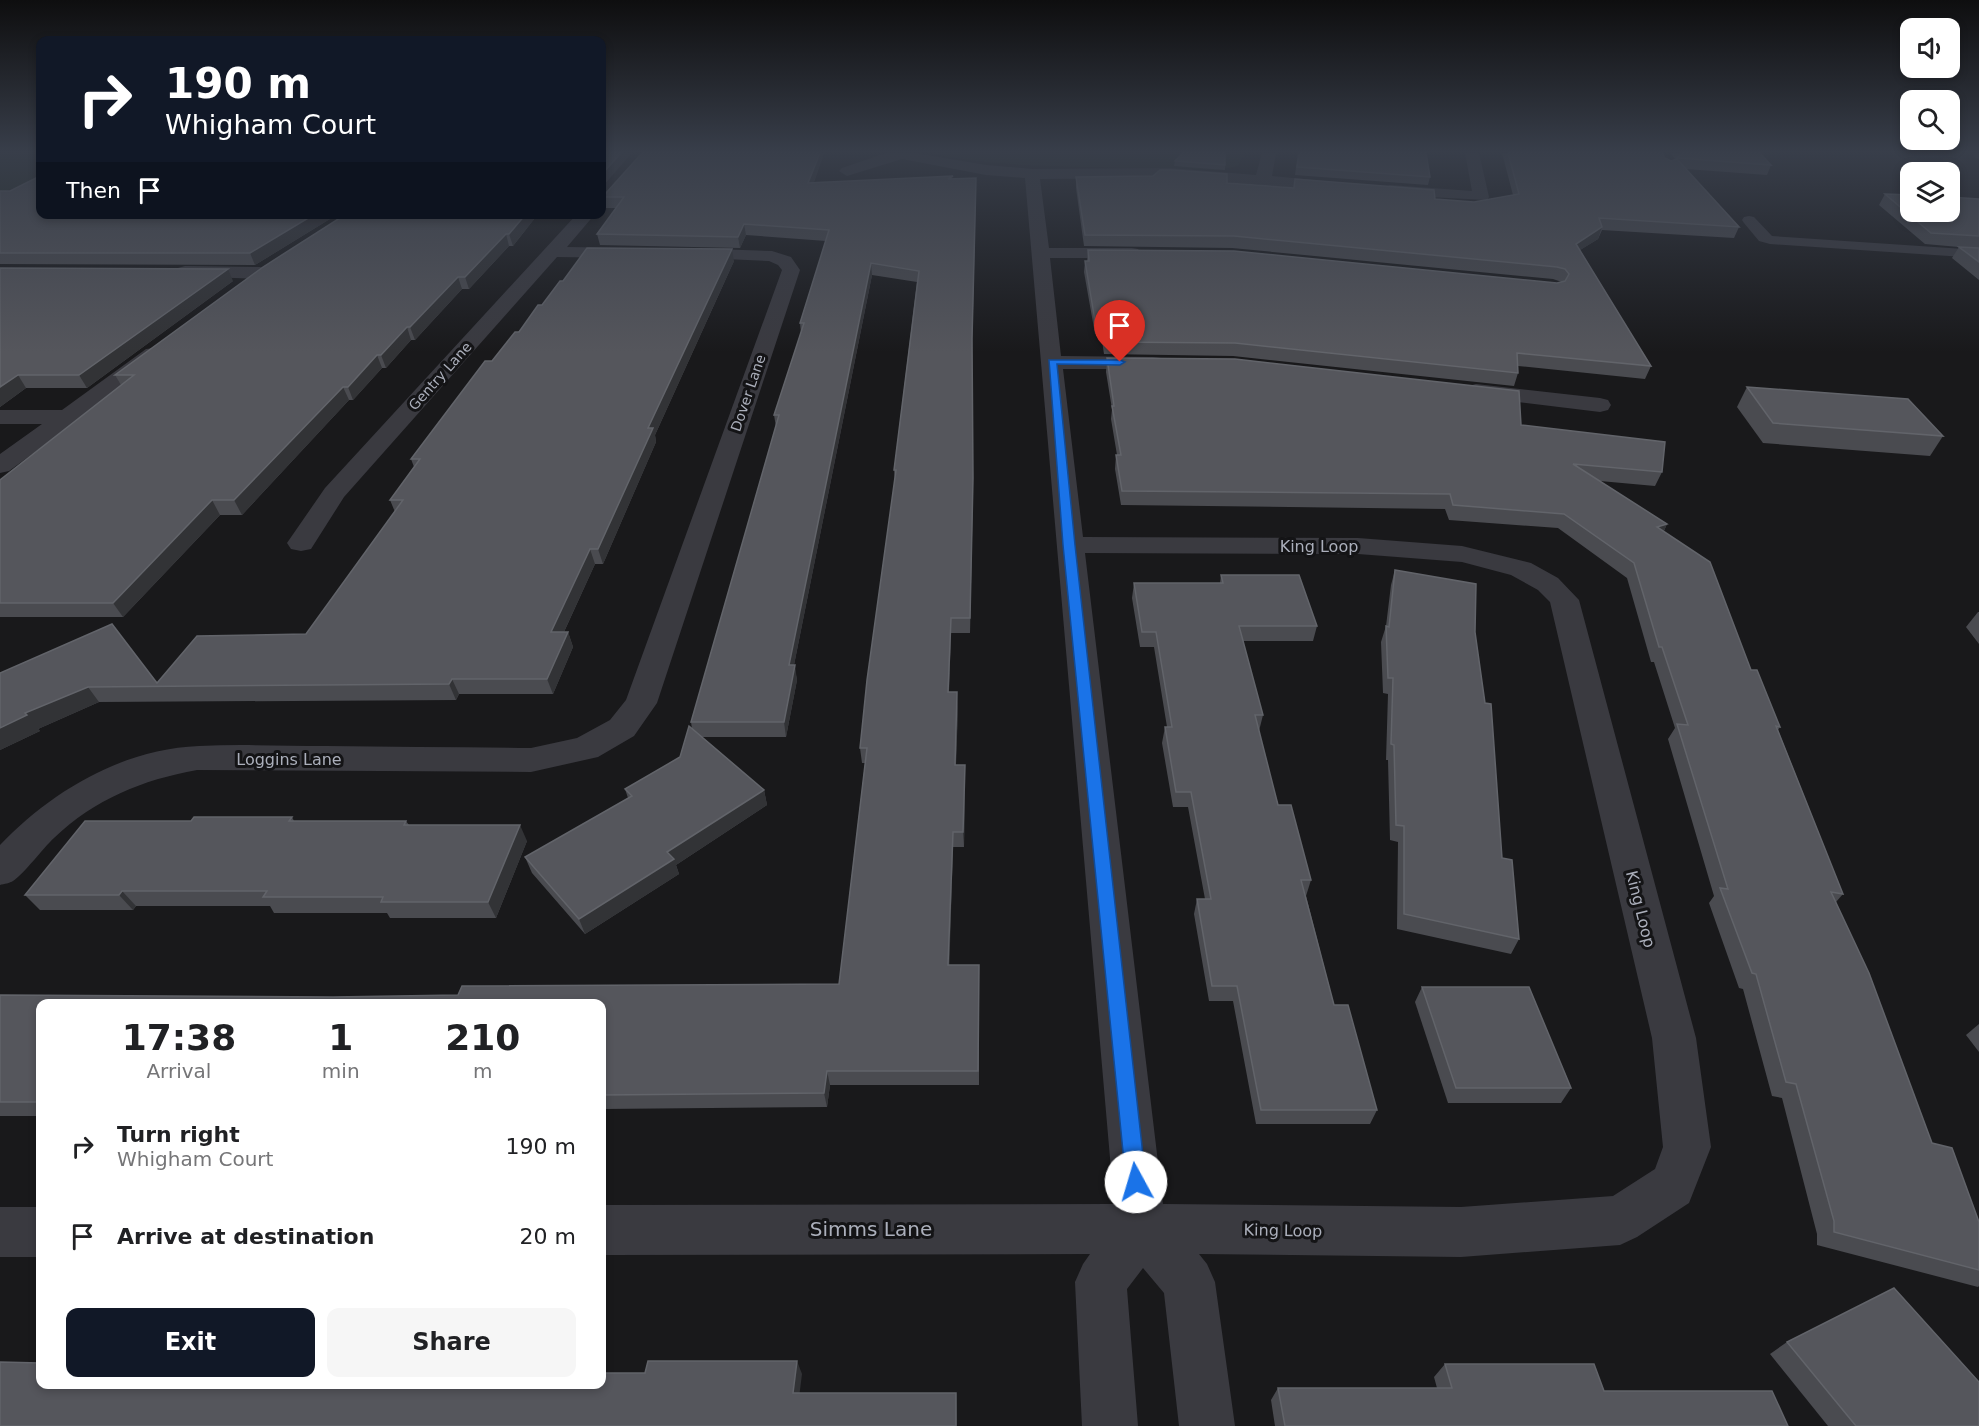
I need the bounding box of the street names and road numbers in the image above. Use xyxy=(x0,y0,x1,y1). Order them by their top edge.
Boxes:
street label: Gentry Lane xyxy=(405,339,475,413)
street label: Dover Lane xyxy=(727,352,769,434)
street label: King Loop xyxy=(1280,537,1358,556)
street label: Loggins Lane xyxy=(236,750,342,769)
street label: King Loop xyxy=(1622,869,1659,950)
street label: Simms Lane xyxy=(810,1217,932,1241)
street label: King Loop xyxy=(1243,1220,1322,1241)

